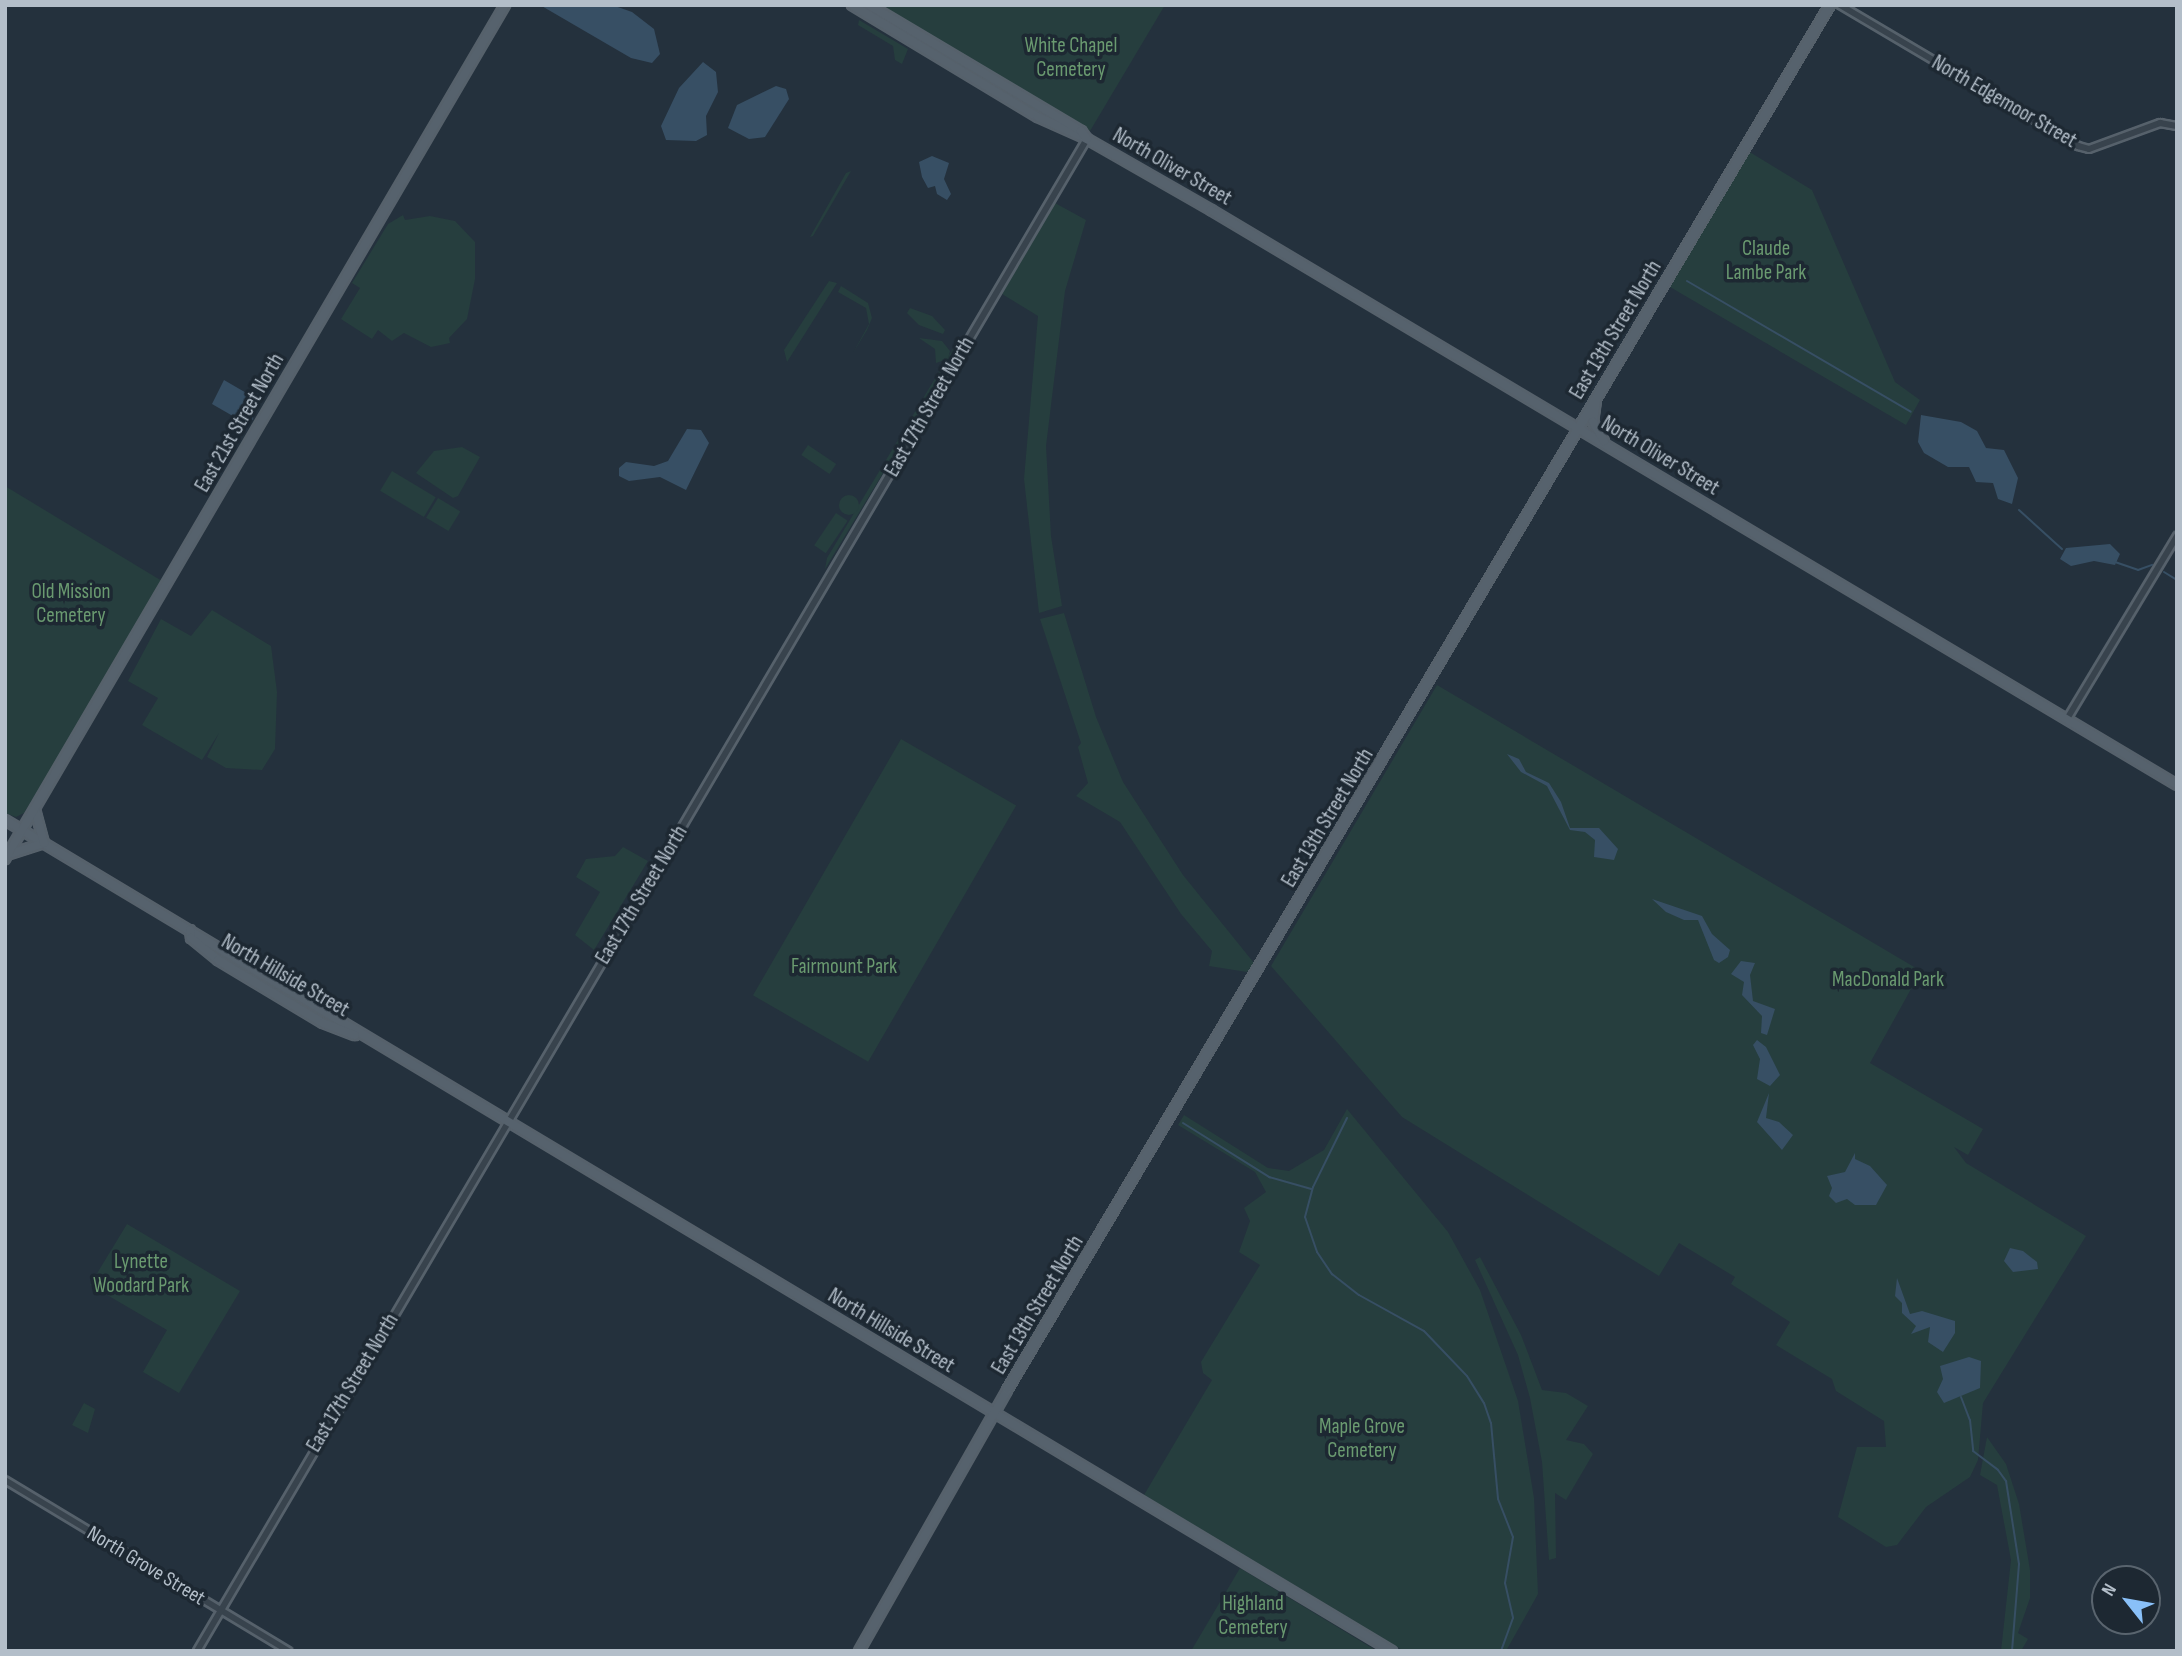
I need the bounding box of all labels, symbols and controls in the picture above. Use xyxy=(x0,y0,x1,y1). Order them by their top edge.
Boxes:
park label: White Chapel Cemetery xyxy=(1025,33,1117,83)
street label: North Edgemoor Street xyxy=(1927,50,2081,154)
street label: North Oliver Street xyxy=(1108,123,1236,211)
park label: Claude Lambe Park xyxy=(1726,236,1806,286)
street label: East 13th Street North xyxy=(1565,256,1667,404)
street label: East 17th Street North xyxy=(880,333,980,481)
street label: East 21st Street North xyxy=(190,349,290,497)
street label: North Oliver Street xyxy=(1596,411,1724,501)
park label: Old Mission Cemetery xyxy=(31,579,111,629)
street label: East 13th Street North xyxy=(1277,744,1379,892)
street label: East 17th Street North xyxy=(591,821,693,969)
street label: North Hillside Street xyxy=(217,929,353,1023)
park label: Fairmount Park xyxy=(791,954,897,980)
park label: MacDonald Park xyxy=(1832,967,1944,993)
street label: East 13th Street North xyxy=(987,1231,1089,1379)
park label: Lynette Woodard Park xyxy=(93,1249,189,1299)
street label: North Hillside Street xyxy=(823,1283,959,1379)
street label: East 17th Street North xyxy=(302,1309,404,1457)
park label: Maple Grove Cemetery xyxy=(1319,1414,1405,1464)
street label: North Grove Street xyxy=(82,1521,210,1611)
north arrow xyxy=(2091,1565,2161,1635)
text: N xyxy=(2097,1580,2122,1600)
park label: Highland Cemetery xyxy=(1218,1591,1288,1641)

